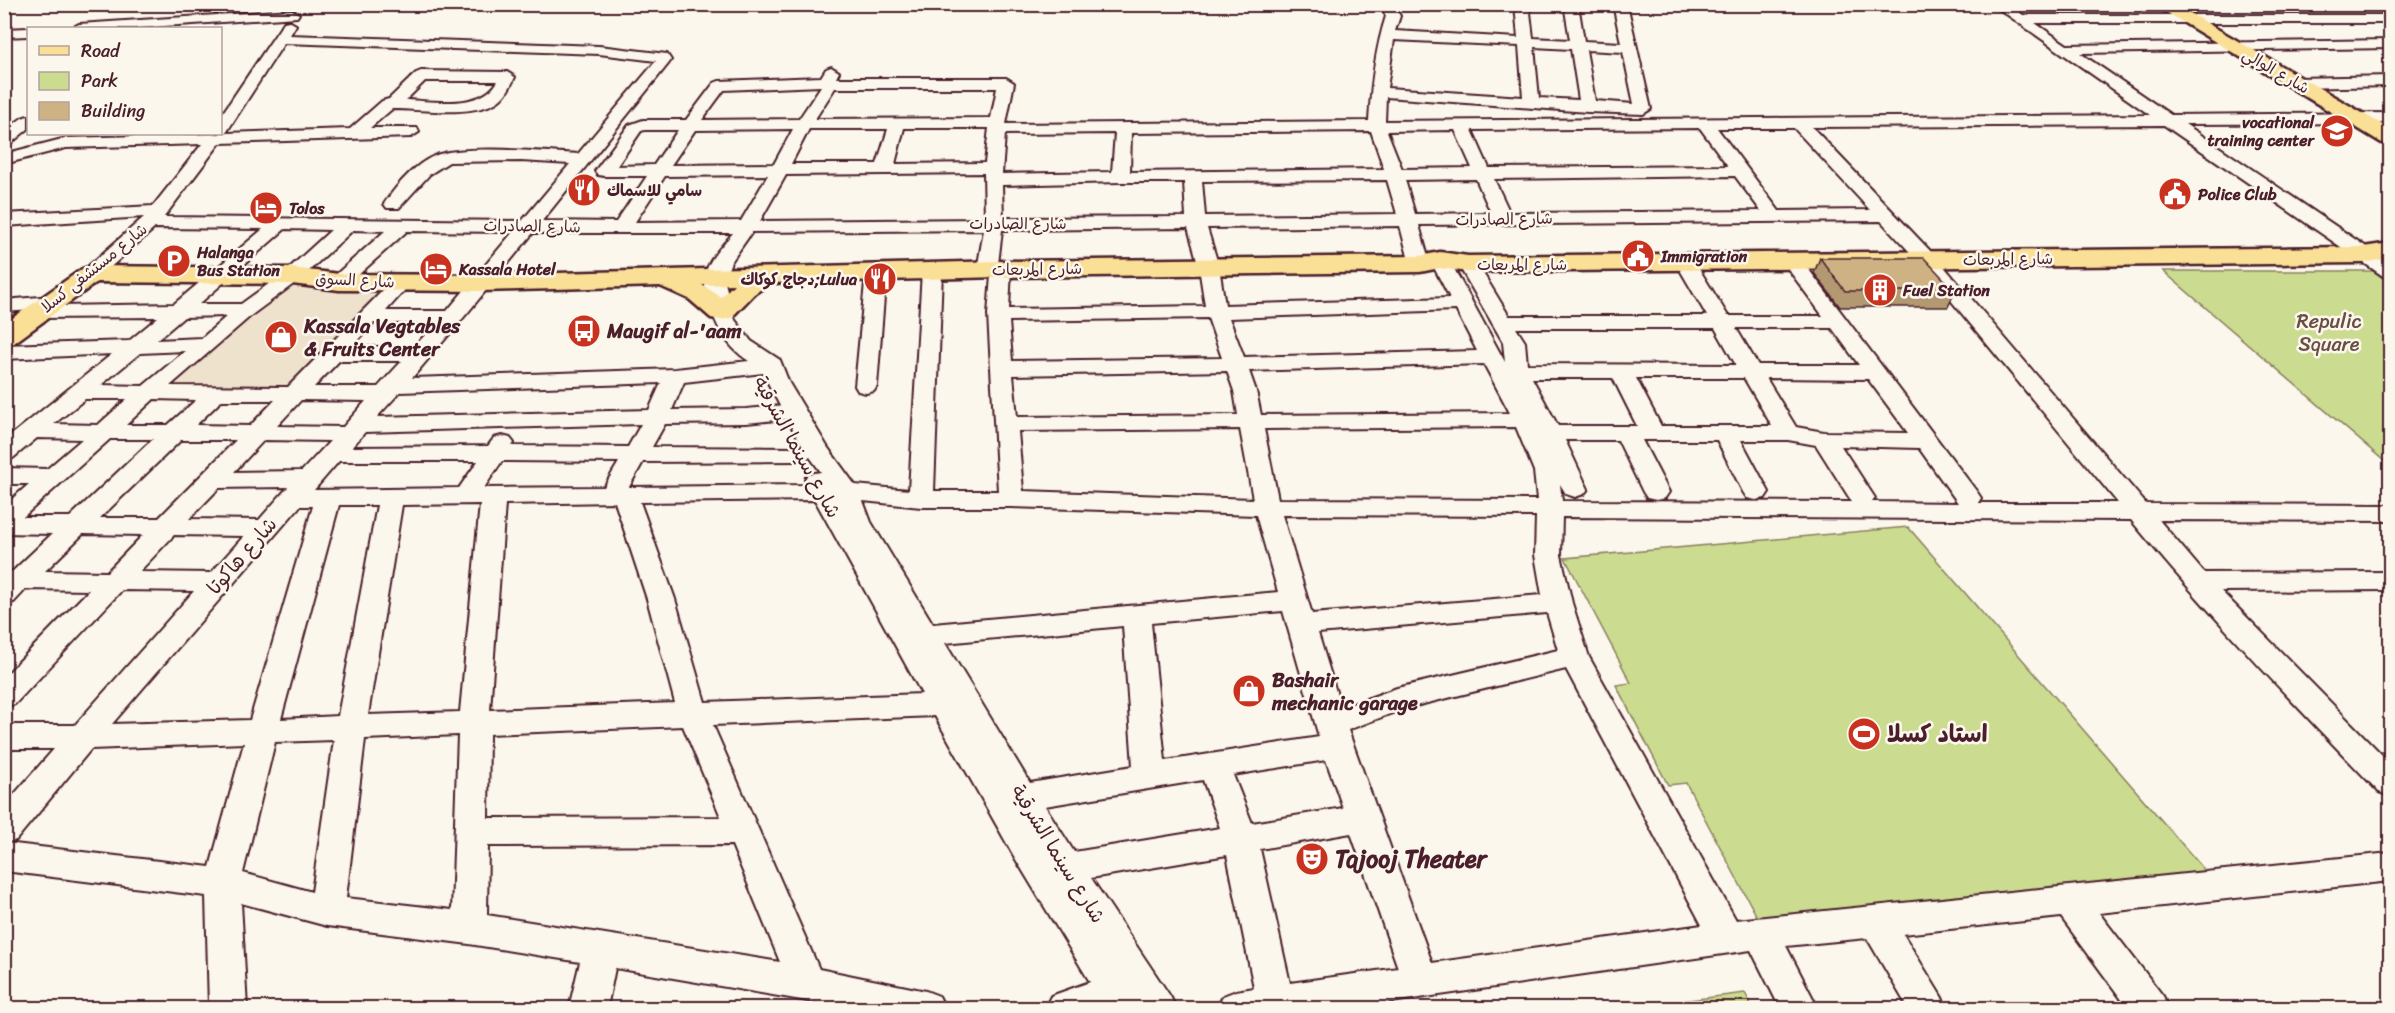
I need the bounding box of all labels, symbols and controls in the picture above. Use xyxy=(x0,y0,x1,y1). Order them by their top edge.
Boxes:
legend xyxy=(27,27,222,135)
text: Road xyxy=(81,35,121,67)
street label: شارع الوالي xyxy=(2237,40,2315,102)
text: Park xyxy=(81,65,118,97)
text: Building xyxy=(81,95,145,127)
place label: vocational training center xyxy=(2207,108,2315,155)
school or university icon: vocational training center xyxy=(2319,113,2355,149)
restaurant icon: سامي للاسماك xyxy=(566,172,602,208)
place label: سامي للاسماك xyxy=(607,176,702,205)
public building icon: Police Club xyxy=(2157,176,2193,212)
place label: Police Club xyxy=(2198,180,2277,209)
hotel icon: Tolos xyxy=(248,190,284,226)
place label: Tolos xyxy=(289,194,325,223)
street label: شارع الصادرات xyxy=(1455,204,1553,234)
street label: شارع الصادرات xyxy=(969,209,1067,238)
street label: شارع الصادرات xyxy=(483,211,581,241)
street label: شارع مستشفى كسلا xyxy=(34,215,154,321)
place label: Halanga Bus Station xyxy=(196,238,280,285)
public building icon: Immigration xyxy=(1620,238,1656,274)
place label: Immigration xyxy=(1660,242,1748,271)
parking icon: Halanga Bus Station xyxy=(156,243,192,279)
street label: شارع المربعات xyxy=(1963,244,2053,274)
street label: شارع المربعات xyxy=(1477,250,1567,279)
hotel icon: Kassala Hotel xyxy=(418,251,454,287)
street label: شارع المربعات xyxy=(992,254,1082,284)
place label: Kassala Hotel xyxy=(458,255,557,284)
restaurant icon: دجاج كوكاك;Lulua xyxy=(862,261,898,297)
street label: شارع السوق xyxy=(315,263,395,297)
place label: دجاج كوكاك;Lulua xyxy=(740,265,858,294)
building icon: Fuel Station xyxy=(1862,272,1898,308)
place label: Fuel Station xyxy=(1902,276,1990,305)
park label: Repulic Square xyxy=(2297,304,2361,362)
place label: Kassala Vegtables & Fruits Center xyxy=(303,309,461,367)
bus stop icon: Maugif al-'aam xyxy=(566,313,602,349)
place label: Maugif al-'aam xyxy=(606,314,742,349)
shop icon: Kassala Vegtables & Fruits Center xyxy=(263,319,299,355)
street label: شارع سينما الشرقية xyxy=(743,369,851,525)
street label: شارع هاكوتا xyxy=(198,509,286,603)
place label: Bashair mechanic garage xyxy=(1271,663,1418,721)
shop icon: Bashair mechanic garage xyxy=(1231,673,1267,709)
place label: استاد كسلا xyxy=(1887,713,1988,755)
sports icon: استاد كسلا xyxy=(1846,716,1882,752)
street label: شارع سينما الشرقية xyxy=(1001,778,1115,930)
place label: Tajooj Theater xyxy=(1335,838,1489,880)
theatre icon: Tajooj Theater xyxy=(1294,841,1330,877)

